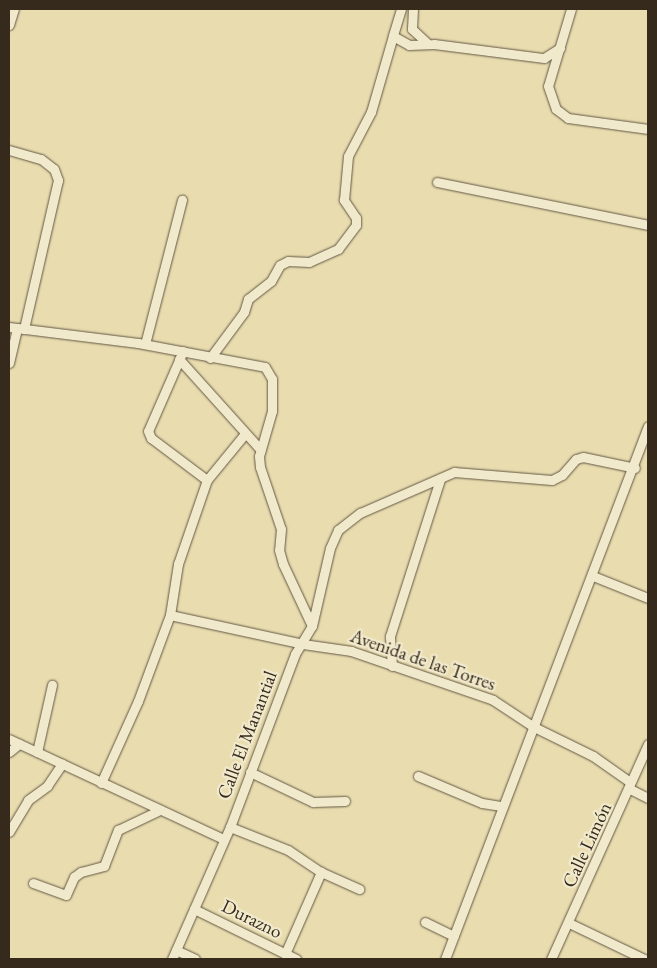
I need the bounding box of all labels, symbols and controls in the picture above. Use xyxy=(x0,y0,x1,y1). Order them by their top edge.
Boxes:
street label: Avenida de las Torres xyxy=(347,624,499,696)
street label: Calle El Manantial xyxy=(212,668,282,802)
street label: Calle Limón xyxy=(557,799,617,891)
street label: Durazno xyxy=(218,895,286,943)

